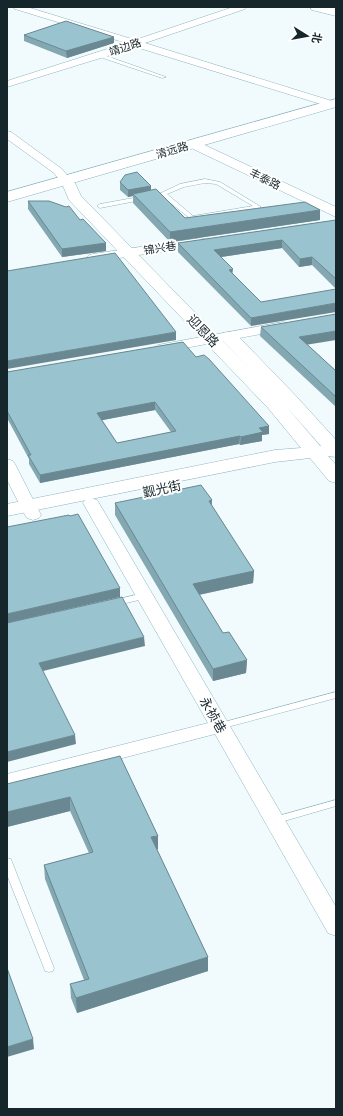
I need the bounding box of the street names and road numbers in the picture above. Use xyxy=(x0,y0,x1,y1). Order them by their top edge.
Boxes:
street label: 靖边路 xyxy=(107,36,143,58)
street label: 清远路 xyxy=(154,140,190,160)
street label: 丰泰路 xyxy=(248,166,282,192)
street label: 锦兴巷 xyxy=(143,239,177,257)
street label: 迎恩路 xyxy=(184,312,222,350)
street label: 觐光街 xyxy=(141,478,183,500)
street label: 永祯巷 xyxy=(197,694,229,736)

